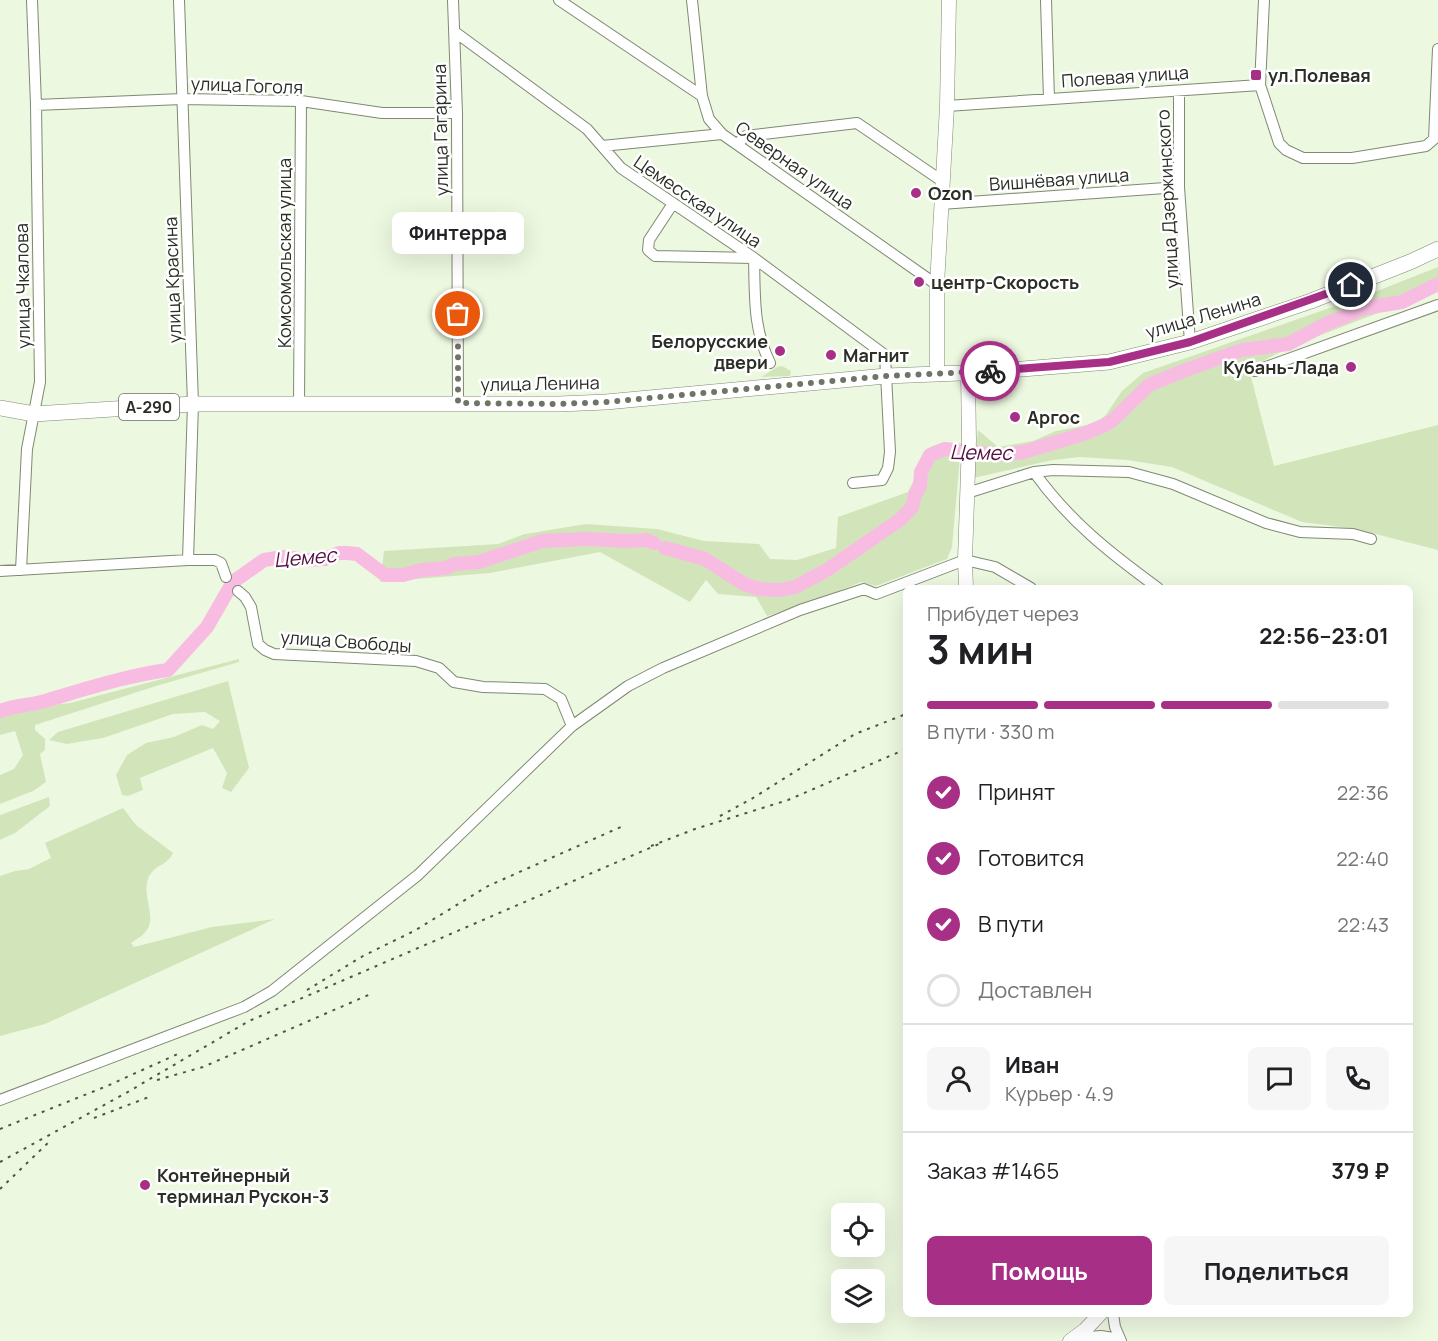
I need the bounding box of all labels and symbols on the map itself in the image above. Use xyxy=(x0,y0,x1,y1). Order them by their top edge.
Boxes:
street label: Полевая улица xyxy=(1060,60,1190,92)
place label: ул.Полевая xyxy=(1268,63,1371,87)
street label: улица Гагарина xyxy=(427,64,453,196)
marker: ул.Полевая xyxy=(1249,68,1263,82)
street label: улица Гоголя xyxy=(190,71,304,99)
street label: улица Дзержинского xyxy=(1150,109,1184,289)
street label: Северная улица xyxy=(731,115,859,215)
street label: Цемесская улица xyxy=(629,149,767,253)
street label: Комсомольская улица xyxy=(272,158,296,348)
street label: Вишнёвая улица xyxy=(988,162,1130,196)
place label: Ozon xyxy=(928,181,973,205)
marker: Ozon xyxy=(909,186,923,200)
callout: Финтерра xyxy=(392,212,524,254)
street label: улица Красина xyxy=(158,216,186,344)
street label: улица Чкалова xyxy=(9,223,35,349)
pin xyxy=(1325,259,1376,310)
place label: центр-Скорость xyxy=(931,270,1079,294)
marker: центр-Скорость xyxy=(912,275,926,289)
street label: улица Ленина xyxy=(1143,286,1263,344)
pin xyxy=(432,288,483,339)
place label: Белорусские двери xyxy=(651,329,768,374)
courier xyxy=(960,341,1020,401)
place label: Магнит xyxy=(843,343,910,367)
marker: Белорусские двери xyxy=(773,344,787,358)
marker: Магнит xyxy=(824,348,838,362)
place label: Кубань-Лада xyxy=(1223,355,1339,379)
marker: Кубань-Лада xyxy=(1344,360,1358,374)
street label: улица Ленина xyxy=(480,370,600,396)
road number: А-290 xyxy=(119,394,179,420)
place label: Аргос xyxy=(1027,405,1080,429)
marker: Аргос xyxy=(1008,410,1022,424)
water label: Цемес xyxy=(950,438,1014,466)
water label: Цемес xyxy=(273,541,339,573)
street label: улица Свободы xyxy=(280,624,412,658)
place label: Контейнерный терминал Рускон-3 xyxy=(157,1163,329,1208)
marker: Контейнерный терминал Рускон-3 xyxy=(138,1178,152,1192)

